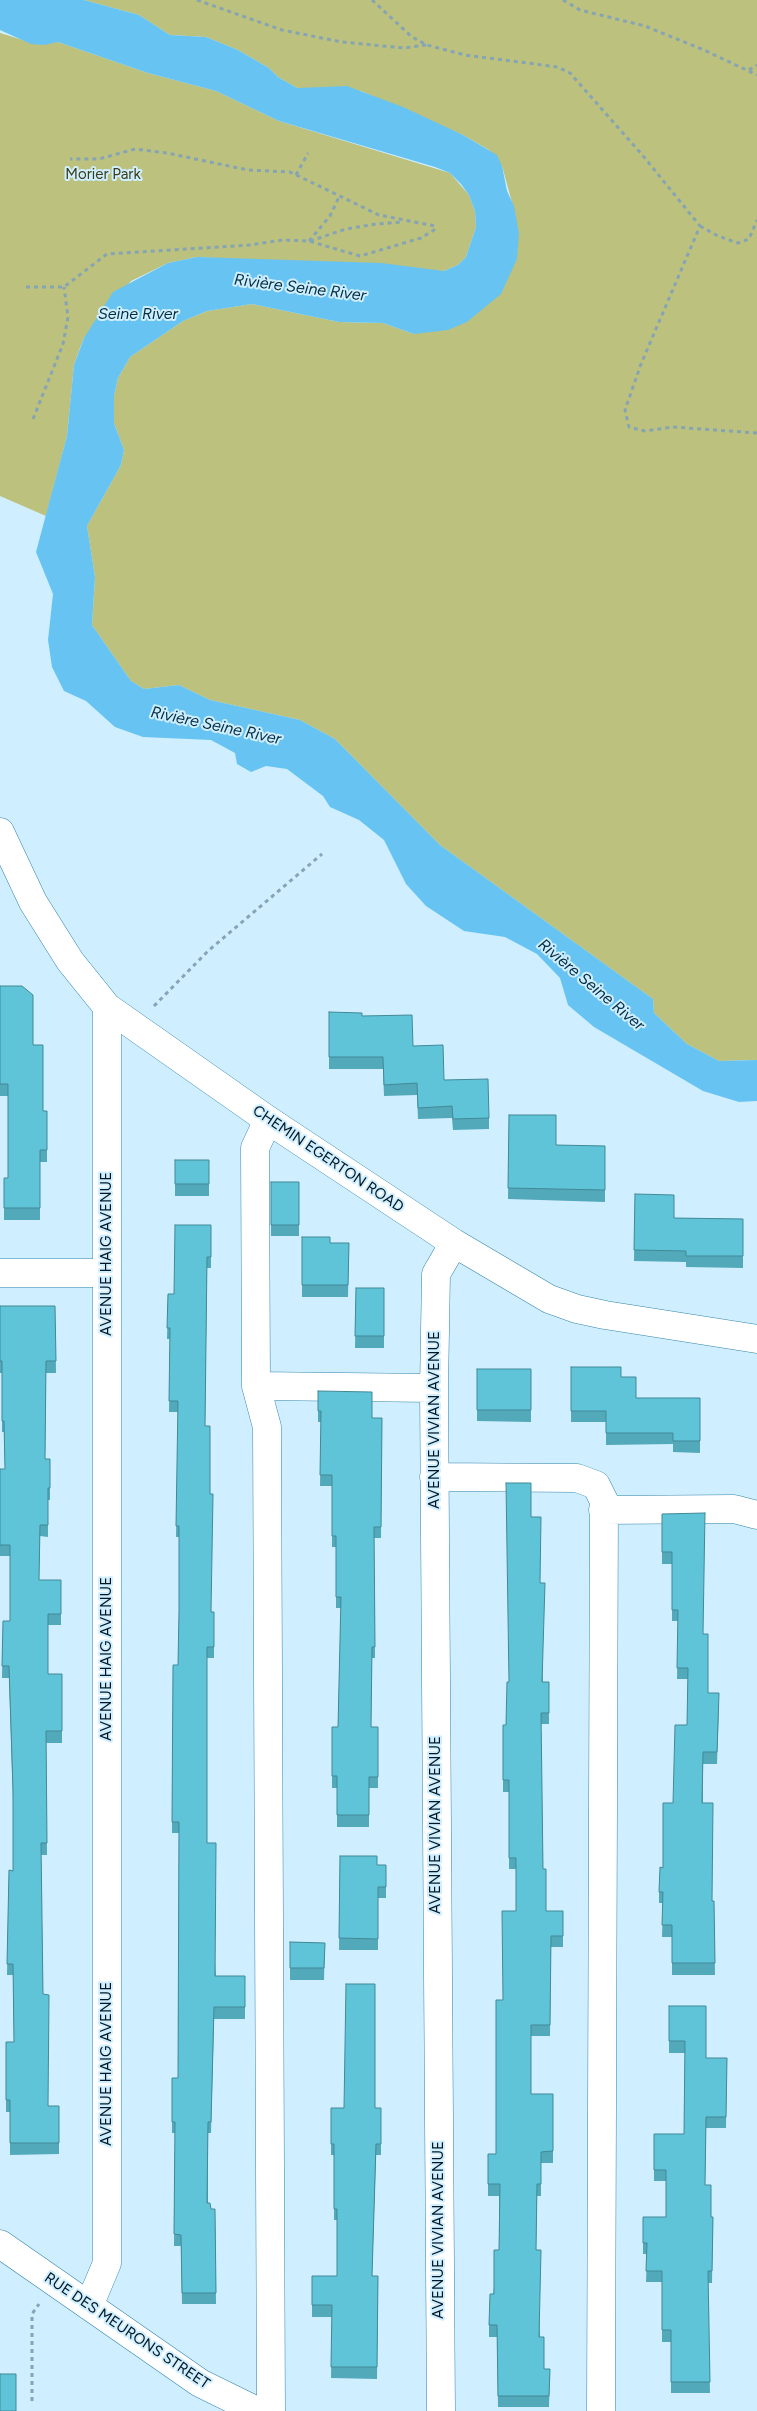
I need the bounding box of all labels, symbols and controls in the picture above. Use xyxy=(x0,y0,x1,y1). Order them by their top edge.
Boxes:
park label: Morier Park xyxy=(65,166,141,184)
water label: Rivière Seine River xyxy=(233,270,367,306)
water label: Seine River xyxy=(98,304,178,324)
water label: Rivière Seine River xyxy=(149,703,283,749)
water label: Rivière Seine River xyxy=(534,935,648,1035)
street label: CHEMIN EGERTON ROAD xyxy=(249,1102,407,1216)
street label: AVENUE HAIG AVENUE xyxy=(98,1172,116,1336)
street label: AVENUE VIVIAN AVENUE xyxy=(426,1331,444,1509)
street label: AVENUE HAIG AVENUE xyxy=(98,1577,116,1741)
street label: AVENUE VIVIAN AVENUE xyxy=(427,1736,445,1914)
street label: AVENUE HAIG AVENUE xyxy=(98,1982,116,2146)
street label: AVENUE VIVIAN AVENUE xyxy=(430,2141,448,2319)
street label: RUE DES MEURONS STREET xyxy=(41,2269,213,2393)

